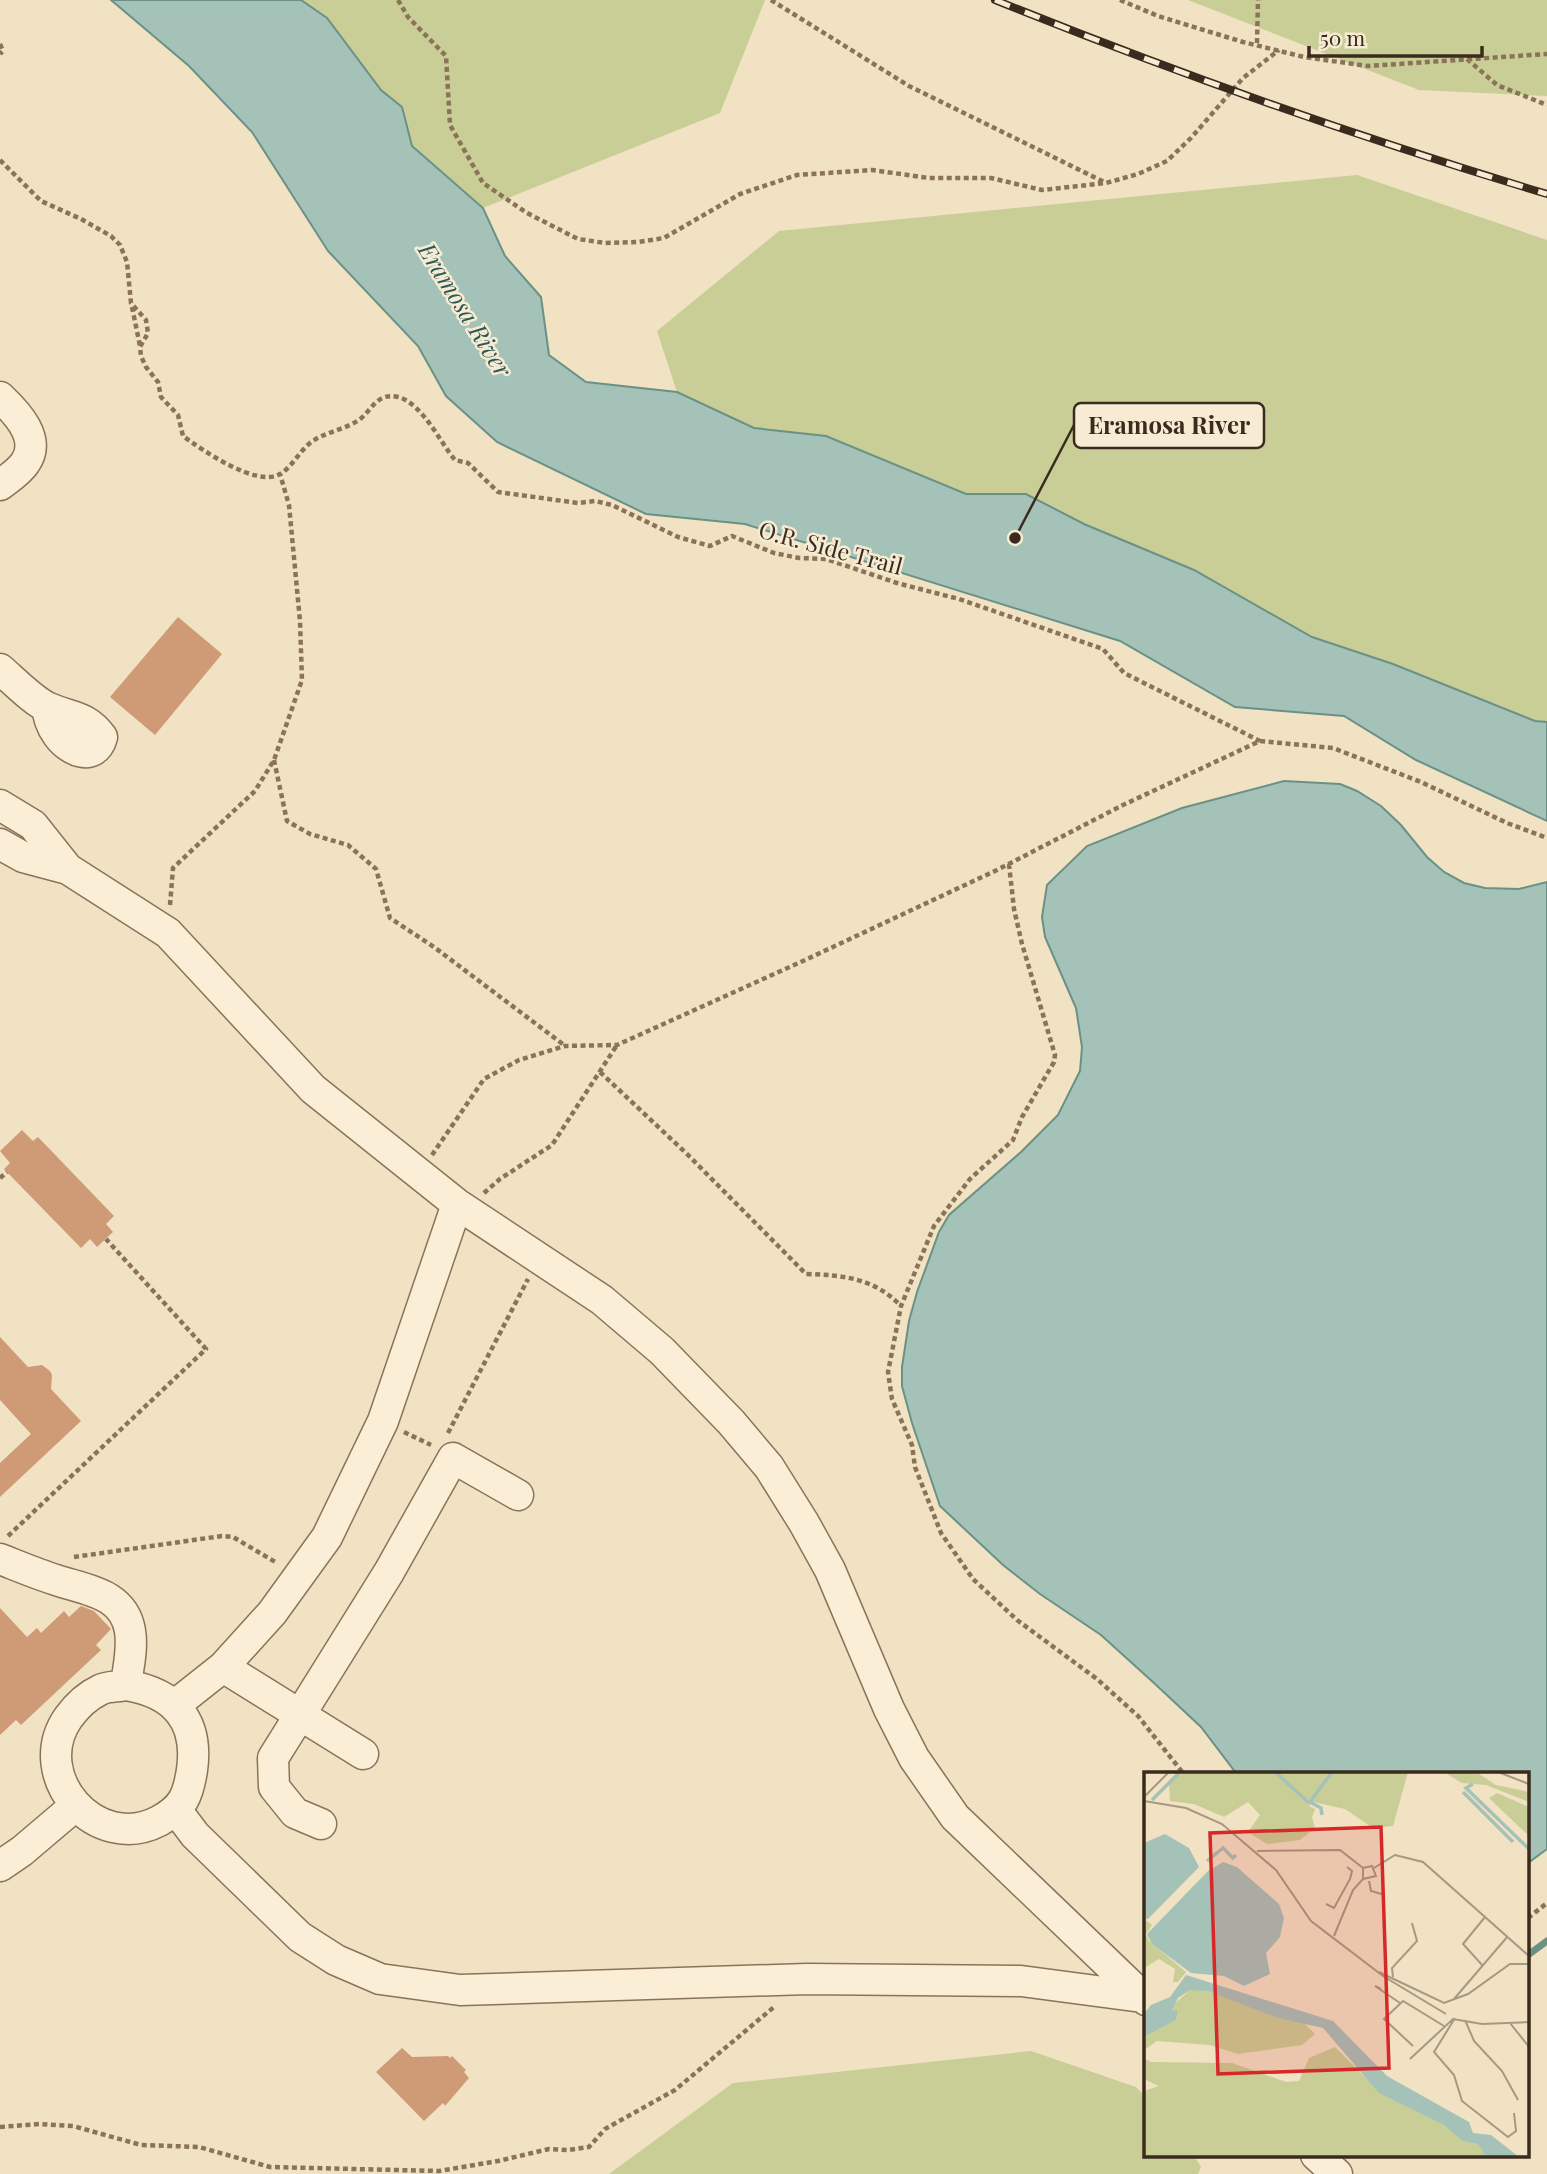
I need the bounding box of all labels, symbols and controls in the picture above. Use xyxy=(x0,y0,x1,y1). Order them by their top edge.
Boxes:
scale bar xyxy=(1309,14,1482,58)
text: 50 m xyxy=(1320,23,1366,51)
water label: Eramosa River xyxy=(412,235,520,383)
callout: Eramosa River xyxy=(1074,403,1264,448)
text: Eramosa River xyxy=(1088,408,1251,440)
street label: O.R. Side Trail xyxy=(756,513,907,581)
inset map xyxy=(1144,1772,1530,2156)

